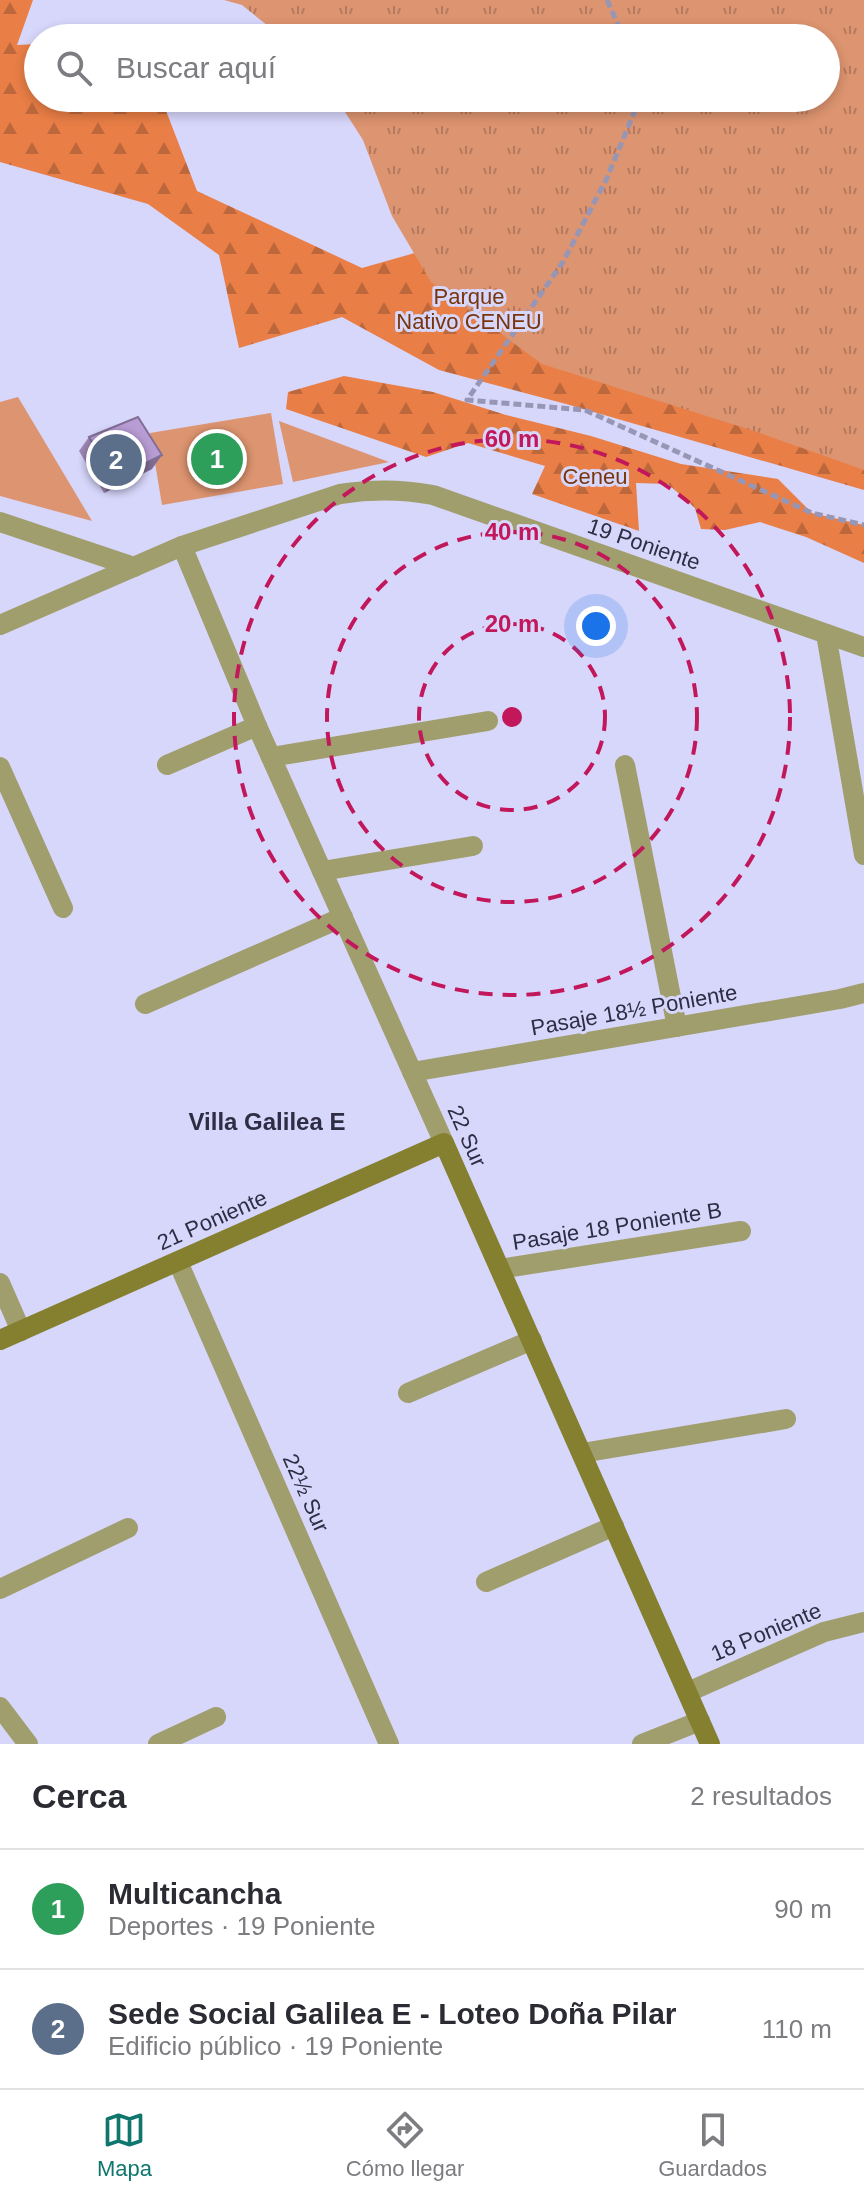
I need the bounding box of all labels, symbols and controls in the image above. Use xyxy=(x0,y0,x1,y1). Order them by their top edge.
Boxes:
search box xyxy=(24,24,840,112)
icon: search xyxy=(52,46,96,90)
text: Buscar aquí xyxy=(116,51,276,84)
park label: Parque Nativo CENEU xyxy=(396,284,542,334)
text: 60 m xyxy=(485,425,539,452)
pin: 1 xyxy=(191,429,243,489)
pin: 2 xyxy=(90,430,142,490)
park label: Ceneu xyxy=(563,464,627,489)
street label: 19 Poniente xyxy=(584,513,704,575)
text: 40 m xyxy=(485,518,539,545)
your location xyxy=(576,606,616,646)
text: 20 m xyxy=(485,610,539,637)
centre of rings xyxy=(498,703,526,731)
street label: Pasaje 18½ Poniente xyxy=(529,980,739,1040)
street label: 22 Sur xyxy=(442,1101,492,1171)
district label: Villa Galilea E xyxy=(189,1108,345,1135)
street label: 21 Poniente xyxy=(153,1185,271,1255)
street label: Pasaje 18 Poniente B xyxy=(511,1197,723,1255)
street label: 22½ Sur xyxy=(278,1450,334,1536)
street label: 18 Poniente xyxy=(707,1598,825,1666)
text: Cerca xyxy=(32,1777,127,1815)
text: 2 resultados xyxy=(690,1781,832,1811)
text: Multicancha xyxy=(108,1877,281,1910)
text: 1 xyxy=(51,1894,65,1924)
text: 90 m xyxy=(774,1894,832,1924)
text: Deportes · 19 Poniente xyxy=(108,1911,375,1941)
text: Sede Social Galilea E - Loteo Doña Pilar xyxy=(108,1997,677,2030)
text: 2 xyxy=(51,2014,65,2044)
text: 110 m xyxy=(762,2014,832,2044)
text: Edificio público · 19 Poniente xyxy=(108,2031,443,2061)
tab: Mapa xyxy=(97,2108,152,2182)
tab: Cómo llegar xyxy=(346,2108,464,2182)
tab: Guardados xyxy=(658,2108,767,2182)

